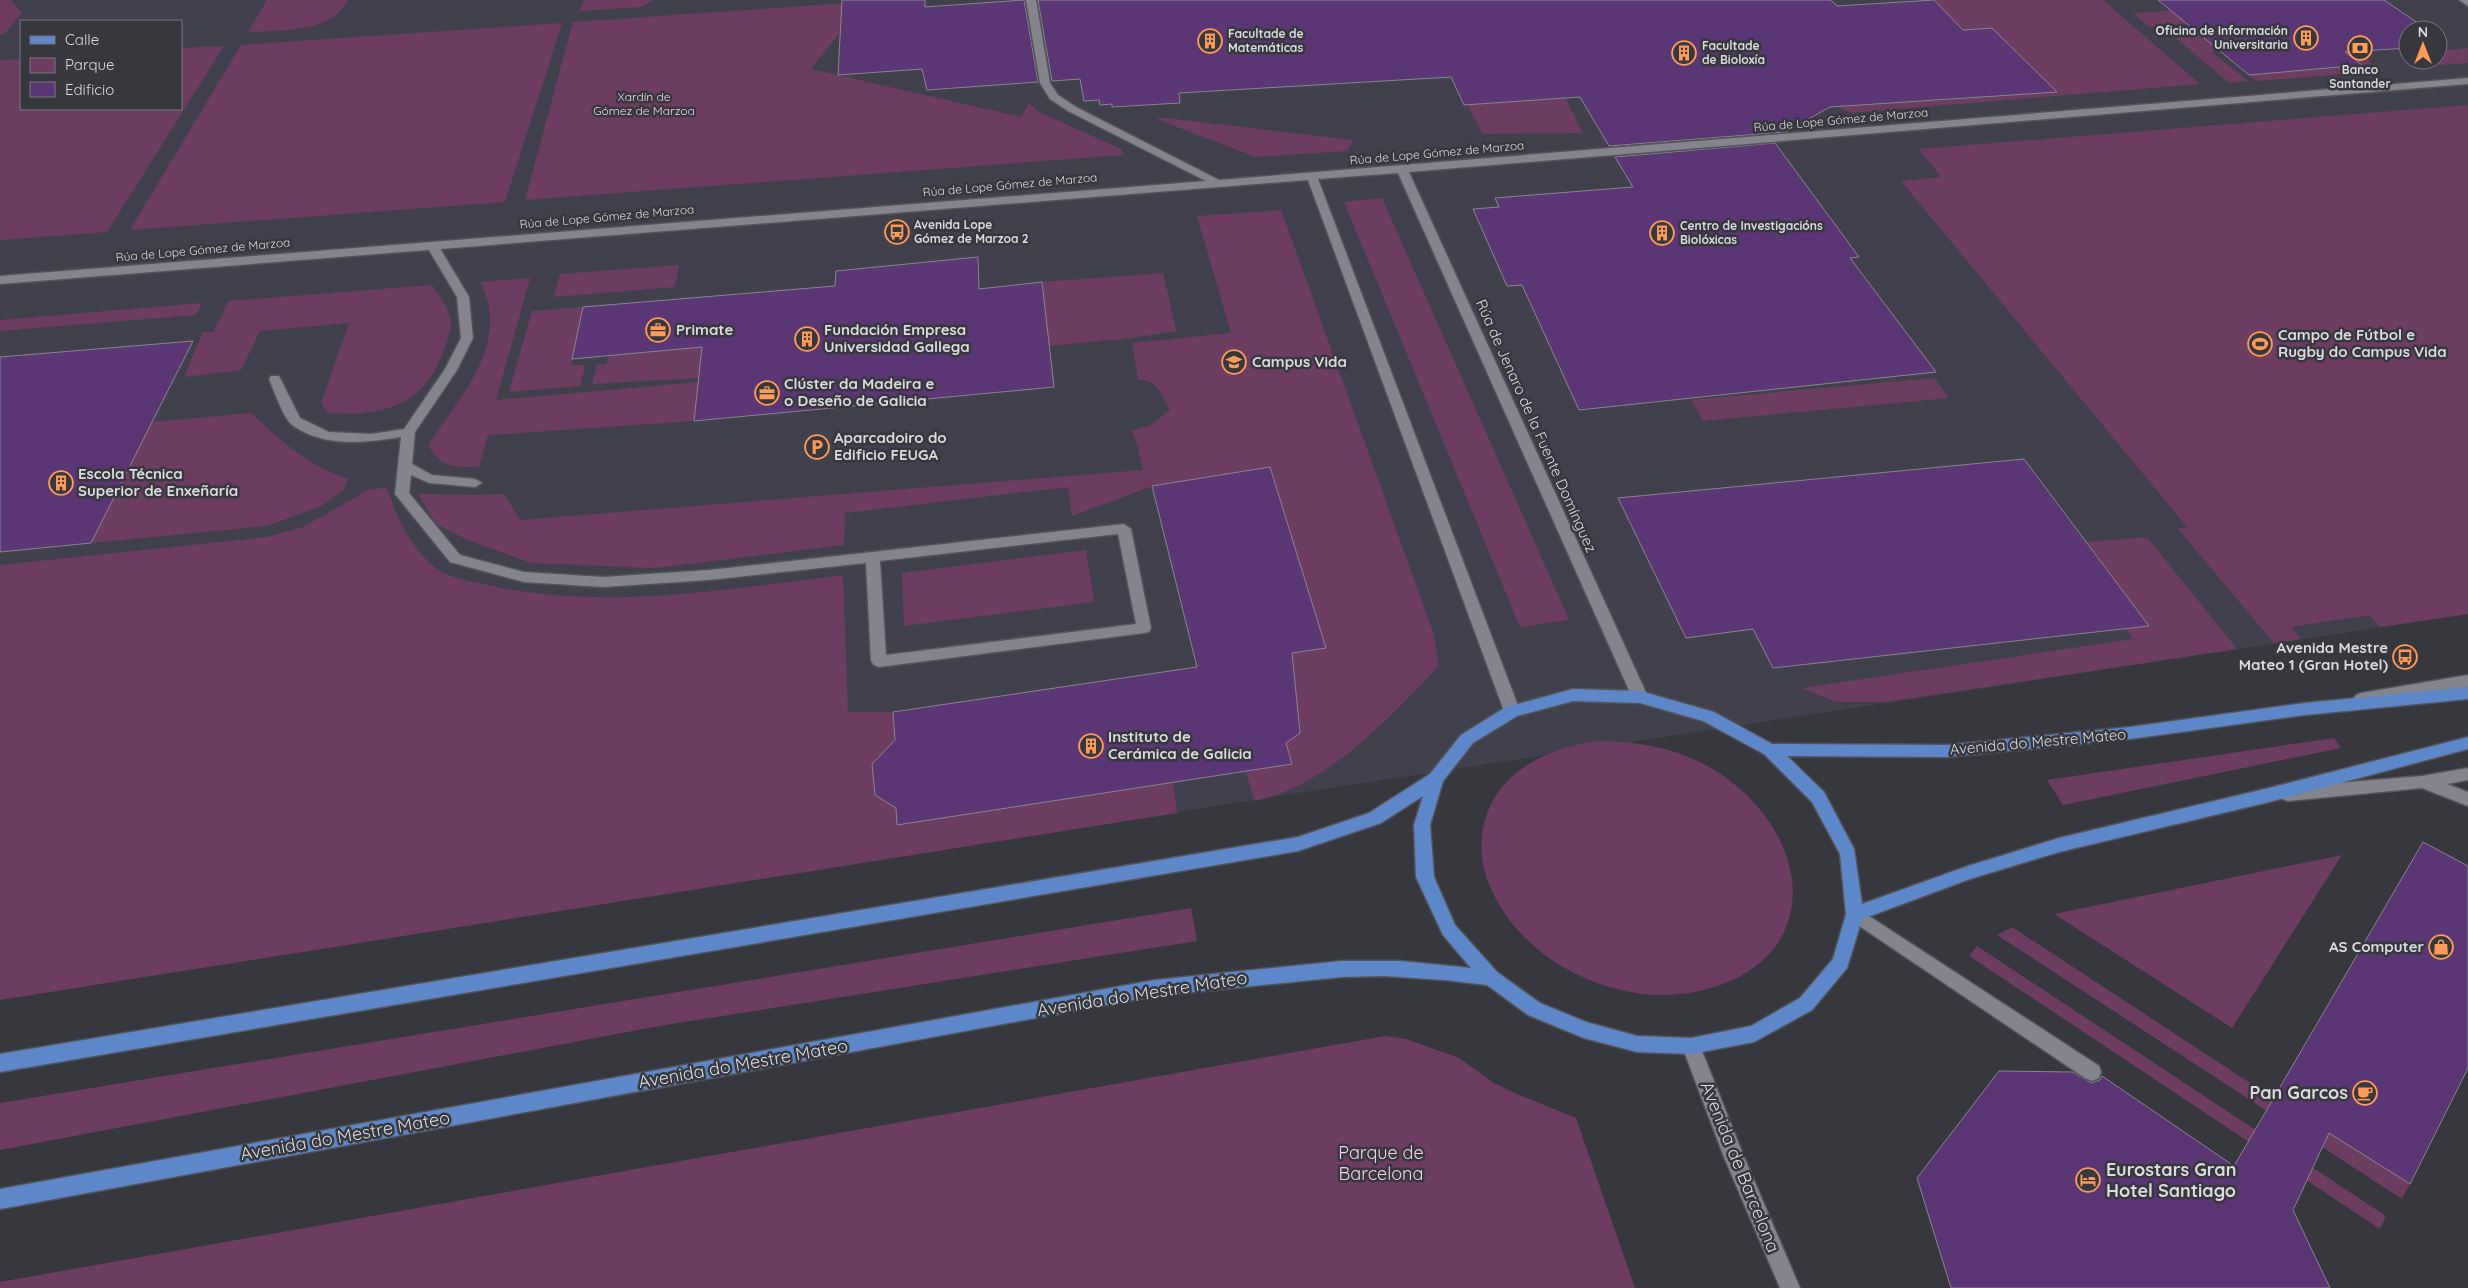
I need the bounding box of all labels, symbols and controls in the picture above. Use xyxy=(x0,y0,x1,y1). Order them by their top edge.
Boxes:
legend xyxy=(20,20,182,110)
north arrow xyxy=(2398,20,2448,70)
place label: Oficina de Información Universitaria xyxy=(2155,23,2288,52)
text: N xyxy=(2418,23,2428,41)
building icon: Oficina de Información Universitaria xyxy=(2293,25,2319,51)
place label: Facultade de Matemáticas xyxy=(1228,26,1304,55)
building icon: Facultade de Matemáticas xyxy=(1197,28,1223,54)
text: Calle xyxy=(65,30,99,49)
bank icon: Banco Santander xyxy=(2347,35,2373,61)
place label: Facultade de Bioloxía xyxy=(1702,38,1765,67)
building icon: Facultade de Bioloxía xyxy=(1671,40,1697,66)
text: Parque xyxy=(65,55,115,74)
place label: Banco Santander xyxy=(2329,62,2391,91)
text: Edificio xyxy=(65,80,114,99)
park label: Xardín de Gómez de Marzoa xyxy=(593,89,695,118)
street label: Rúa de Lope Gómez de Marzoa xyxy=(1753,104,1929,135)
street label: Rúa de Lope Gómez de Marzoa xyxy=(1349,137,1525,168)
street label: Rúa de Lope Gómez de Marzoa xyxy=(922,169,1098,200)
street label: Rúa de Lope Gómez de Marzoa xyxy=(519,201,695,232)
place label: Avenida Lope Gómez de Marzoa 2 xyxy=(914,217,1029,246)
place label: Centro de Investigacións Biolóxicas xyxy=(1680,218,1823,247)
bus stop icon: Avenida Lope Gómez de Marzoa 2 xyxy=(884,219,910,245)
building icon: Centro de Investigacións Biolóxicas xyxy=(1649,220,1675,246)
street label: Rúa de Lope Gómez de Marzoa xyxy=(115,234,291,265)
street label: Rúa de Jenaro de la Fuente Domínguez xyxy=(1472,296,1601,555)
office icon: Primate xyxy=(645,317,671,343)
place label: Primate xyxy=(676,320,733,339)
place label: Fundación Empresa Universidad Gallega xyxy=(824,320,970,356)
place label: Campo de Fútbol e Rugby do Campus Vida xyxy=(2278,325,2447,361)
building icon: Fundación Empresa Universidad Gallega xyxy=(794,326,820,352)
sports icon: Campo de Fútbol e Rugby do Campus Vida xyxy=(2247,331,2273,357)
school or university icon: Campus Vida xyxy=(1221,349,1247,375)
place label: Campus Vida xyxy=(1252,352,1347,371)
place label: Clúster da Madeira e o Deseño de Galicia xyxy=(784,374,935,410)
office icon: Clúster da Madeira e o Deseño de Galicia xyxy=(754,380,780,406)
place label: Aparcadoiro do Edificio FEUGA xyxy=(834,428,947,464)
parking icon: Aparcadoiro do Edificio FEUGA xyxy=(804,434,830,460)
place label: Escola Técnica Superior de Enxeñaría xyxy=(78,464,238,500)
building icon: Escola Técnica Superior de Enxeñaría xyxy=(48,470,74,496)
place label: Avenida Mestre Mateo 1 (Gran Hotel) xyxy=(2239,638,2388,674)
bus stop icon: Avenida Mestre Mateo 1 (Gran Hotel) xyxy=(2392,644,2418,670)
street label: Avenida do Mestre Mateo xyxy=(1949,724,2127,759)
place label: Instituto de Cerámica de Galicia xyxy=(1108,727,1252,763)
building icon: Instituto de Cerámica de Galicia xyxy=(1078,733,1104,759)
shop icon: AS Computer xyxy=(2428,934,2454,960)
place label: AS Computer xyxy=(2329,937,2424,956)
street label: Avenida do Mestre Mateo xyxy=(1035,966,1249,1021)
street label: Avenida do Mestre Mateo xyxy=(636,1034,850,1093)
street label: Avenida de Barcelona xyxy=(1696,1078,1785,1256)
cafe icon: Pan Garcos xyxy=(2352,1080,2378,1106)
place label: Pan Garcos xyxy=(2249,1081,2348,1104)
street label: Avenida do Mestre Mateo xyxy=(238,1106,452,1165)
park label: Parque de Barcelona xyxy=(1338,1141,1424,1185)
place label: Eurostars Gran Hotel Santiago xyxy=(2106,1158,2236,1202)
hotel icon: Eurostars Gran Hotel Santiago xyxy=(2075,1167,2101,1193)

